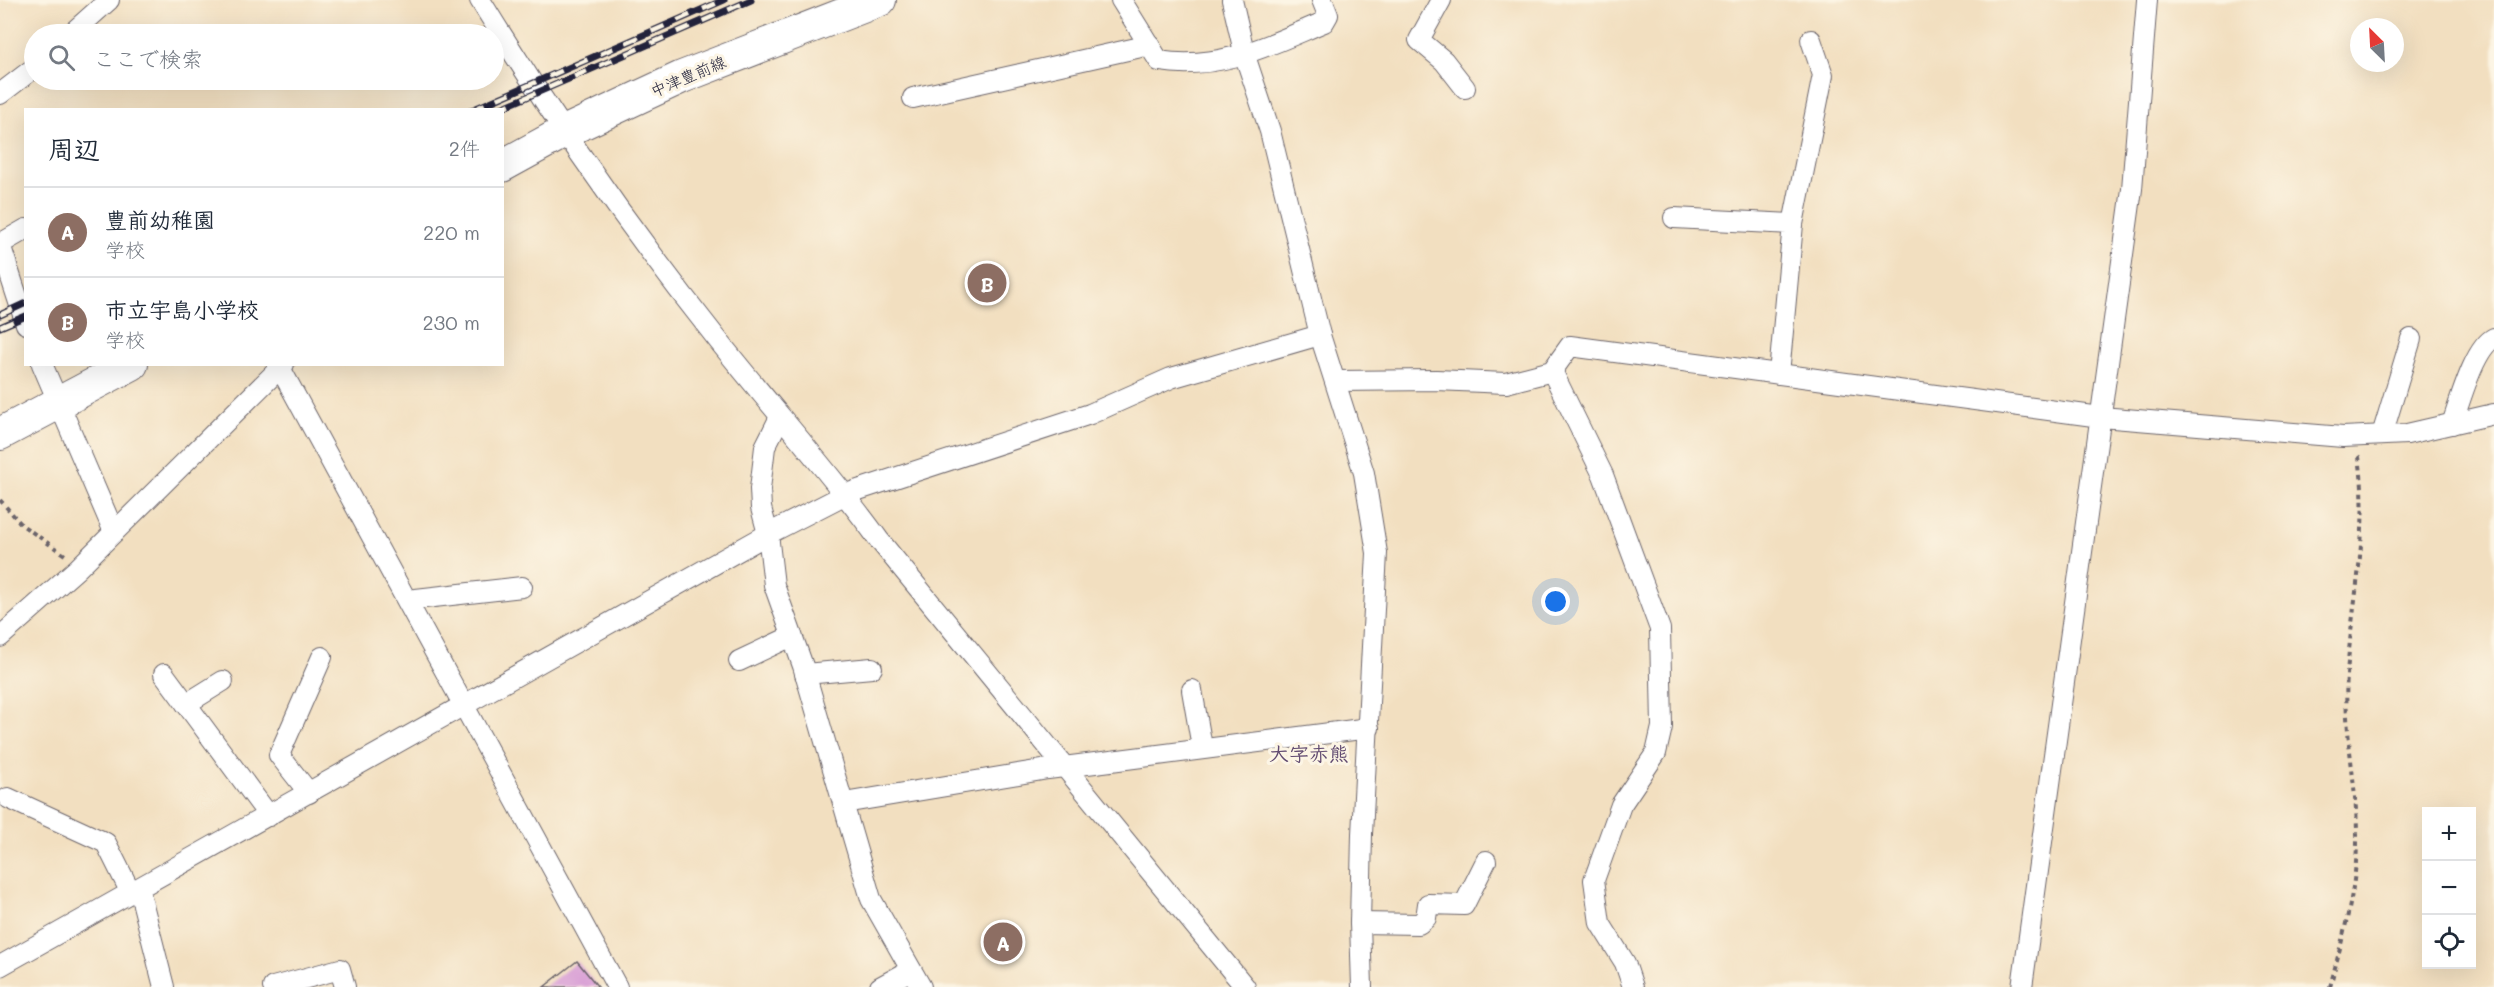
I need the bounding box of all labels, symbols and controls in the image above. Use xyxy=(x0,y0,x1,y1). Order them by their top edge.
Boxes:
north arrow xyxy=(2350,18,2404,72)
search box xyxy=(24,24,504,90)
icon: search xyxy=(45,41,78,74)
text: ここで検索 xyxy=(93,44,203,73)
street label: 中津豊前線 xyxy=(647,50,729,101)
text: 周辺 xyxy=(48,132,100,166)
text: 2件 xyxy=(449,135,480,161)
text: 豊前幼稚園 xyxy=(105,205,215,234)
text: A xyxy=(61,219,74,245)
text: 220 m xyxy=(423,219,480,245)
text: 学校 xyxy=(105,236,145,262)
pin: B xyxy=(968,260,1006,306)
text: 市立宇島小学校 xyxy=(105,295,259,324)
text: B xyxy=(61,309,74,335)
text: 230 m xyxy=(422,309,480,335)
text: 学校 xyxy=(105,326,145,352)
your location xyxy=(1541,587,1570,616)
district label: 大字赤熊 xyxy=(1269,740,1349,766)
map controls xyxy=(2422,807,2476,969)
button: + xyxy=(2422,807,2476,861)
button: − xyxy=(2422,861,2476,915)
button: locate xyxy=(2422,915,2476,969)
pin: A xyxy=(984,920,1022,964)

